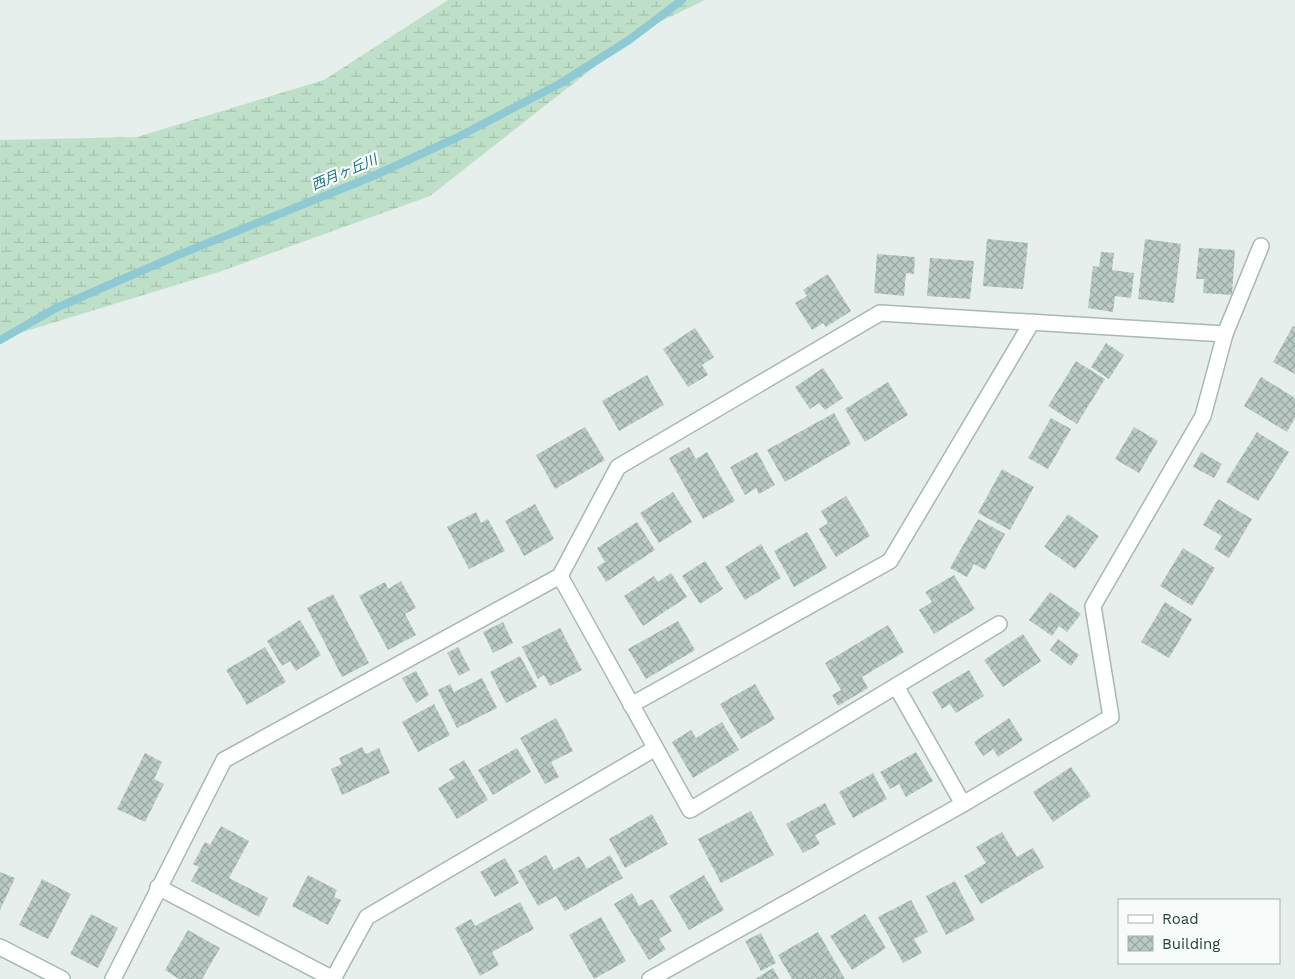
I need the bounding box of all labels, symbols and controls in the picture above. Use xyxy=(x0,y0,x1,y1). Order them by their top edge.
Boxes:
water label: 西月ヶ丘川 xyxy=(309,150,381,193)
legend xyxy=(1118,899,1280,964)
text: Road xyxy=(1162,910,1199,928)
text: Building xyxy=(1162,935,1220,953)

